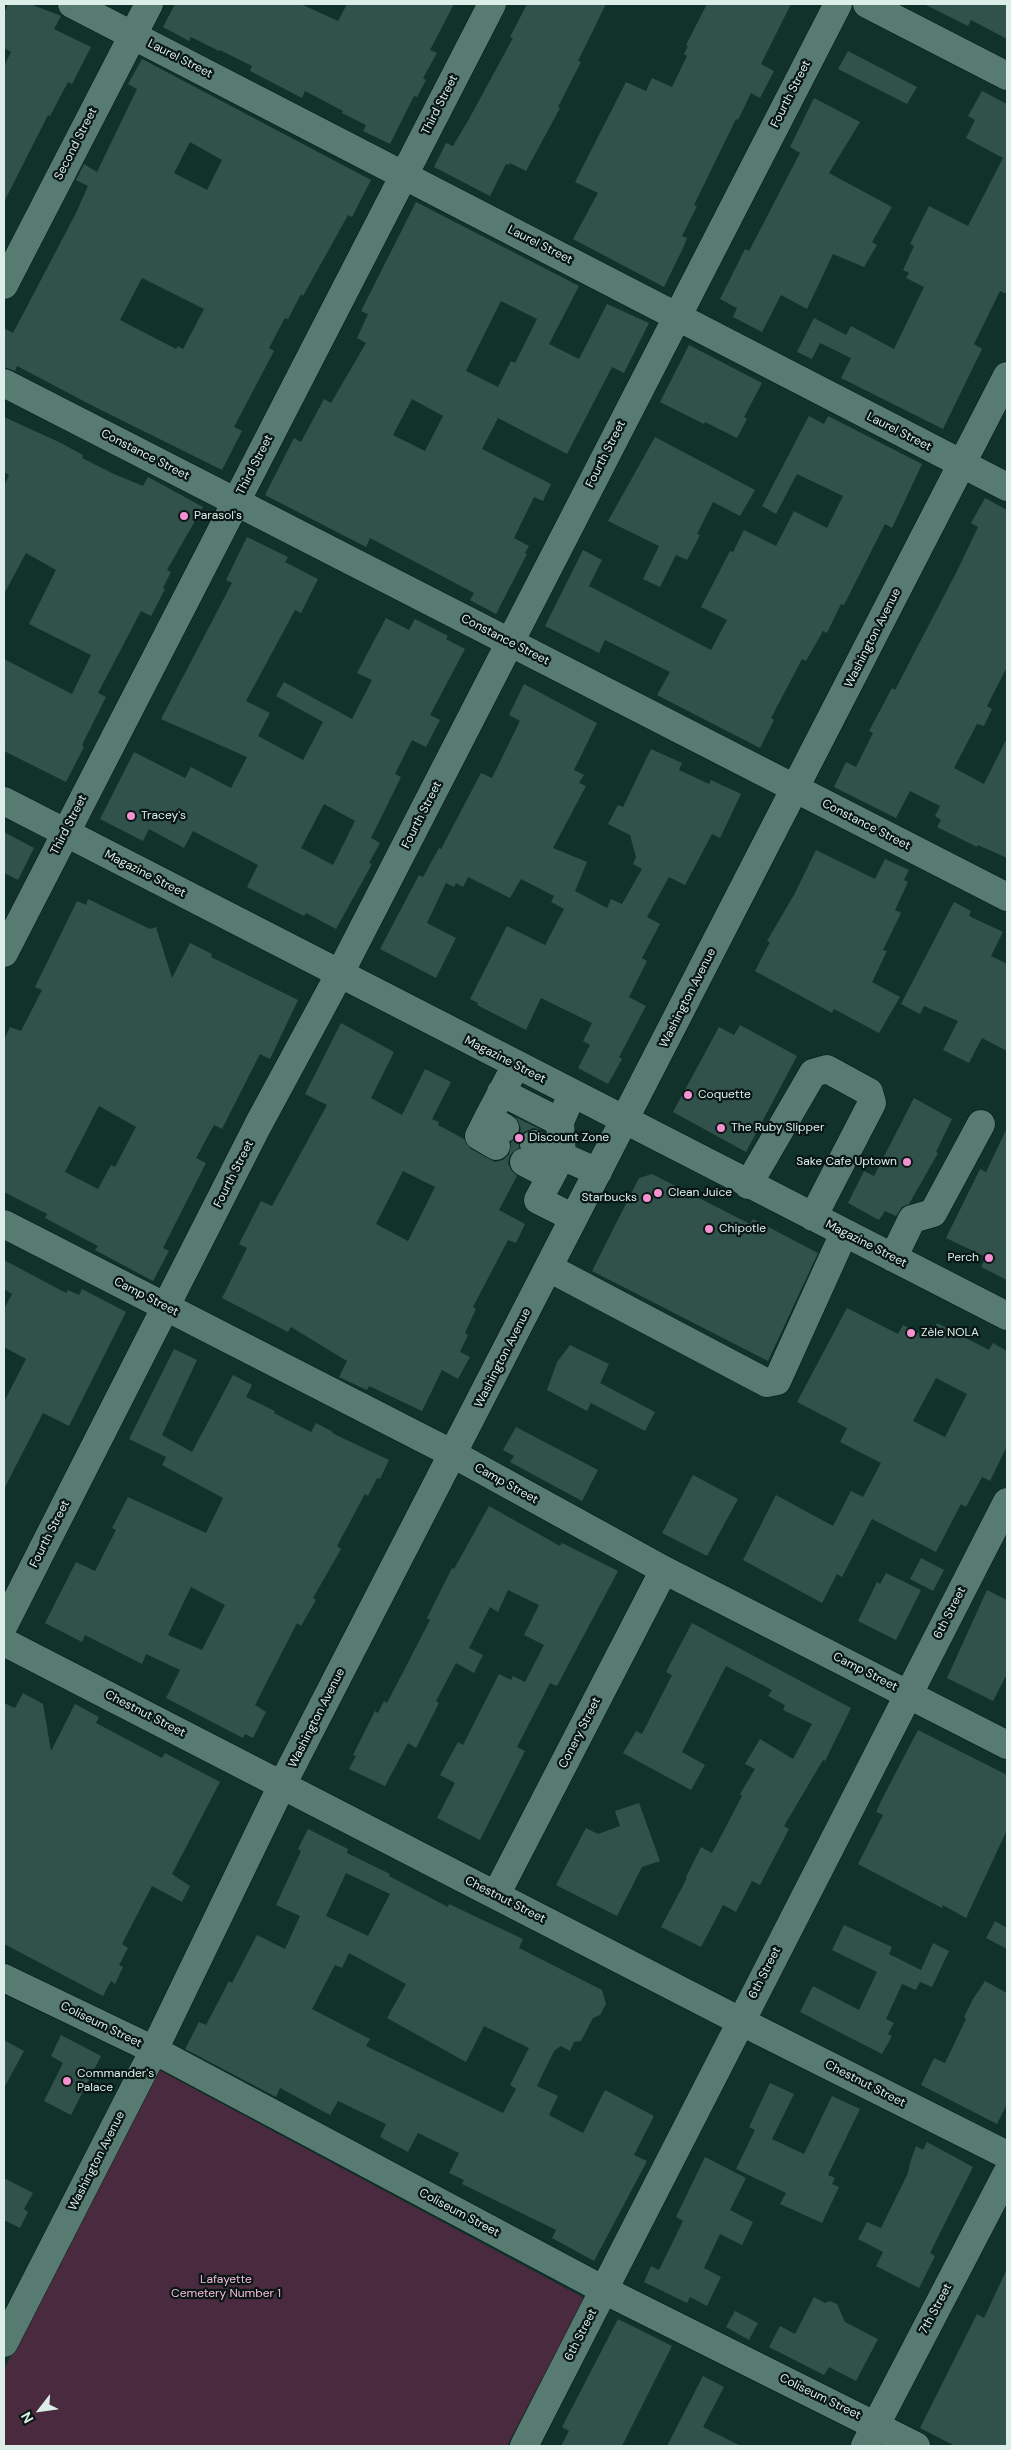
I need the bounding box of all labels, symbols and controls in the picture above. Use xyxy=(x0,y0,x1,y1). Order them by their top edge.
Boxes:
street label: Laurel Street xyxy=(145,37,215,81)
street label: Fourth Street xyxy=(768,58,814,130)
street label: Third Street xyxy=(419,73,461,137)
street label: Second Street xyxy=(52,105,100,183)
street label: Laurel Street xyxy=(505,223,575,267)
street label: Laurel Street xyxy=(864,410,934,454)
street label: Fourth Street xyxy=(583,418,629,490)
street label: Constance Street xyxy=(98,426,192,484)
street label: Third Street xyxy=(234,433,276,497)
place label: Parasol's xyxy=(194,509,242,523)
marker: Parasol's xyxy=(178,510,190,522)
street label: Washington Avenue xyxy=(842,586,904,690)
street label: Constance Street xyxy=(458,611,552,669)
street label: Fourth Street xyxy=(399,779,445,851)
street label: Third Street xyxy=(48,793,90,857)
street label: Constance Street xyxy=(819,796,913,854)
place label: Tracey's xyxy=(141,809,186,823)
marker: Tracey's xyxy=(125,810,137,822)
street label: Magazine Street xyxy=(102,847,188,901)
street label: Washington Avenue xyxy=(657,946,719,1050)
street label: Magazine Street xyxy=(462,1033,548,1087)
place label: Coquette xyxy=(698,1088,751,1102)
marker: Coquette xyxy=(682,1089,694,1101)
place label: The Ruby Slipper xyxy=(731,1121,824,1135)
marker: The Ruby Slipper xyxy=(715,1122,727,1134)
place label: Discount Zone xyxy=(529,1131,609,1145)
marker: Discount Zone xyxy=(513,1132,525,1144)
street label: Fourth Street xyxy=(211,1138,257,1210)
place label: Sake Cafe Uptown xyxy=(796,1155,897,1169)
marker: Sake Cafe Uptown xyxy=(901,1156,913,1168)
place label: Clean Juice xyxy=(668,1186,732,1200)
marker: Clean Juice xyxy=(652,1187,664,1199)
place label: Starbucks xyxy=(581,1191,637,1205)
marker: Starbucks xyxy=(641,1192,653,1204)
street label: Magazine Street xyxy=(823,1217,909,1271)
place label: Chipotle xyxy=(719,1222,766,1236)
marker: Chipotle xyxy=(703,1223,715,1235)
place label: Perch xyxy=(948,1251,979,1265)
marker: Perch xyxy=(983,1252,995,1264)
street label: Camp Street xyxy=(111,1275,181,1319)
street label: Washington Avenue xyxy=(472,1306,534,1410)
place label: Zèle NOLA xyxy=(921,1326,979,1340)
marker: Zèle NOLA xyxy=(905,1327,917,1339)
street label: Camp Street xyxy=(472,1461,540,1507)
street label: Fourth Street xyxy=(27,1498,73,1570)
street label: 6th Street xyxy=(931,1585,969,1641)
street label: Camp Street xyxy=(830,1650,900,1694)
street label: Washington Avenue xyxy=(286,1666,348,1770)
street label: Chestnut Street xyxy=(102,1688,188,1740)
street label: Conery Street xyxy=(556,1695,604,1771)
street label: Chestnut Street xyxy=(462,1874,548,1926)
street label: 6th Street xyxy=(746,1945,784,2001)
street label: Coliseum Street xyxy=(58,1999,144,2051)
street label: Chestnut Street xyxy=(822,2058,908,2110)
place label: Commander's Palace xyxy=(77,2067,154,2095)
marker: Commander's Palace xyxy=(61,2075,73,2087)
street label: Washington Avenue xyxy=(66,2109,128,2213)
street label: Coliseum Street xyxy=(416,2186,502,2240)
park label: Lafayette Cemetery Number 1 xyxy=(171,2273,281,2301)
street label: 7th Street xyxy=(917,2281,955,2337)
street label: 6th Street xyxy=(562,2307,600,2363)
street label: Coliseum Street xyxy=(777,2371,863,2423)
north arrow xyxy=(15,2385,65,2435)
text: N xyxy=(17,2409,37,2426)

